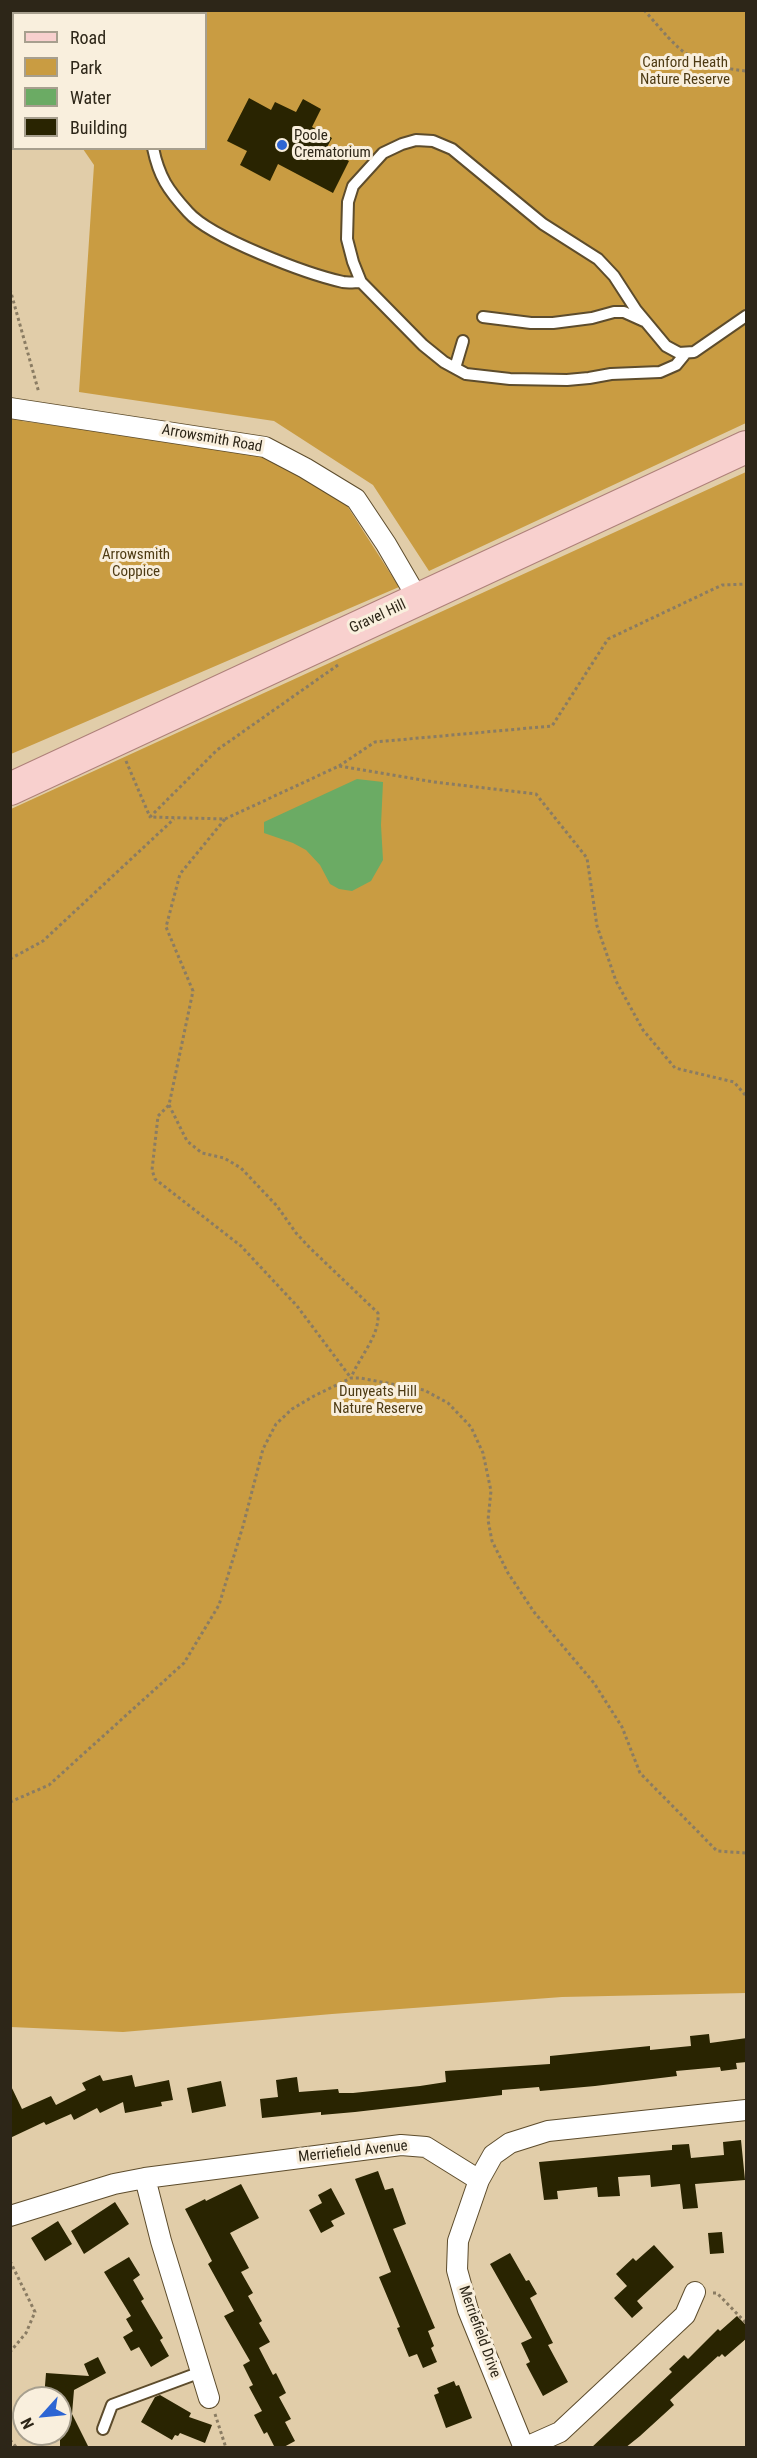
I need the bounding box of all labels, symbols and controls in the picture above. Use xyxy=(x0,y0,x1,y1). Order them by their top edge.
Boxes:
legend xyxy=(12,12,207,150)
text: Road xyxy=(70,27,106,48)
park label: Canford Heath Nature Reserve xyxy=(640,54,730,89)
text: Park xyxy=(70,57,102,78)
text: Water xyxy=(70,87,111,108)
text: Building xyxy=(70,117,127,138)
place label: Poole Crematorium xyxy=(294,127,371,162)
marker: Poole Crematorium xyxy=(275,138,289,152)
street label: Arrowsmith Road xyxy=(160,421,264,457)
park label: Arrowsmith Coppice xyxy=(102,546,170,581)
street label: Gravel Hill xyxy=(347,596,409,638)
park label: Dunyeats Hill Nature Reserve xyxy=(333,1383,423,1418)
street label: Merriefield Avenue xyxy=(297,2137,409,2167)
street label: Merriefield Drive xyxy=(454,2284,504,2380)
north arrow xyxy=(12,2386,72,2446)
text: N xyxy=(17,2415,38,2432)

